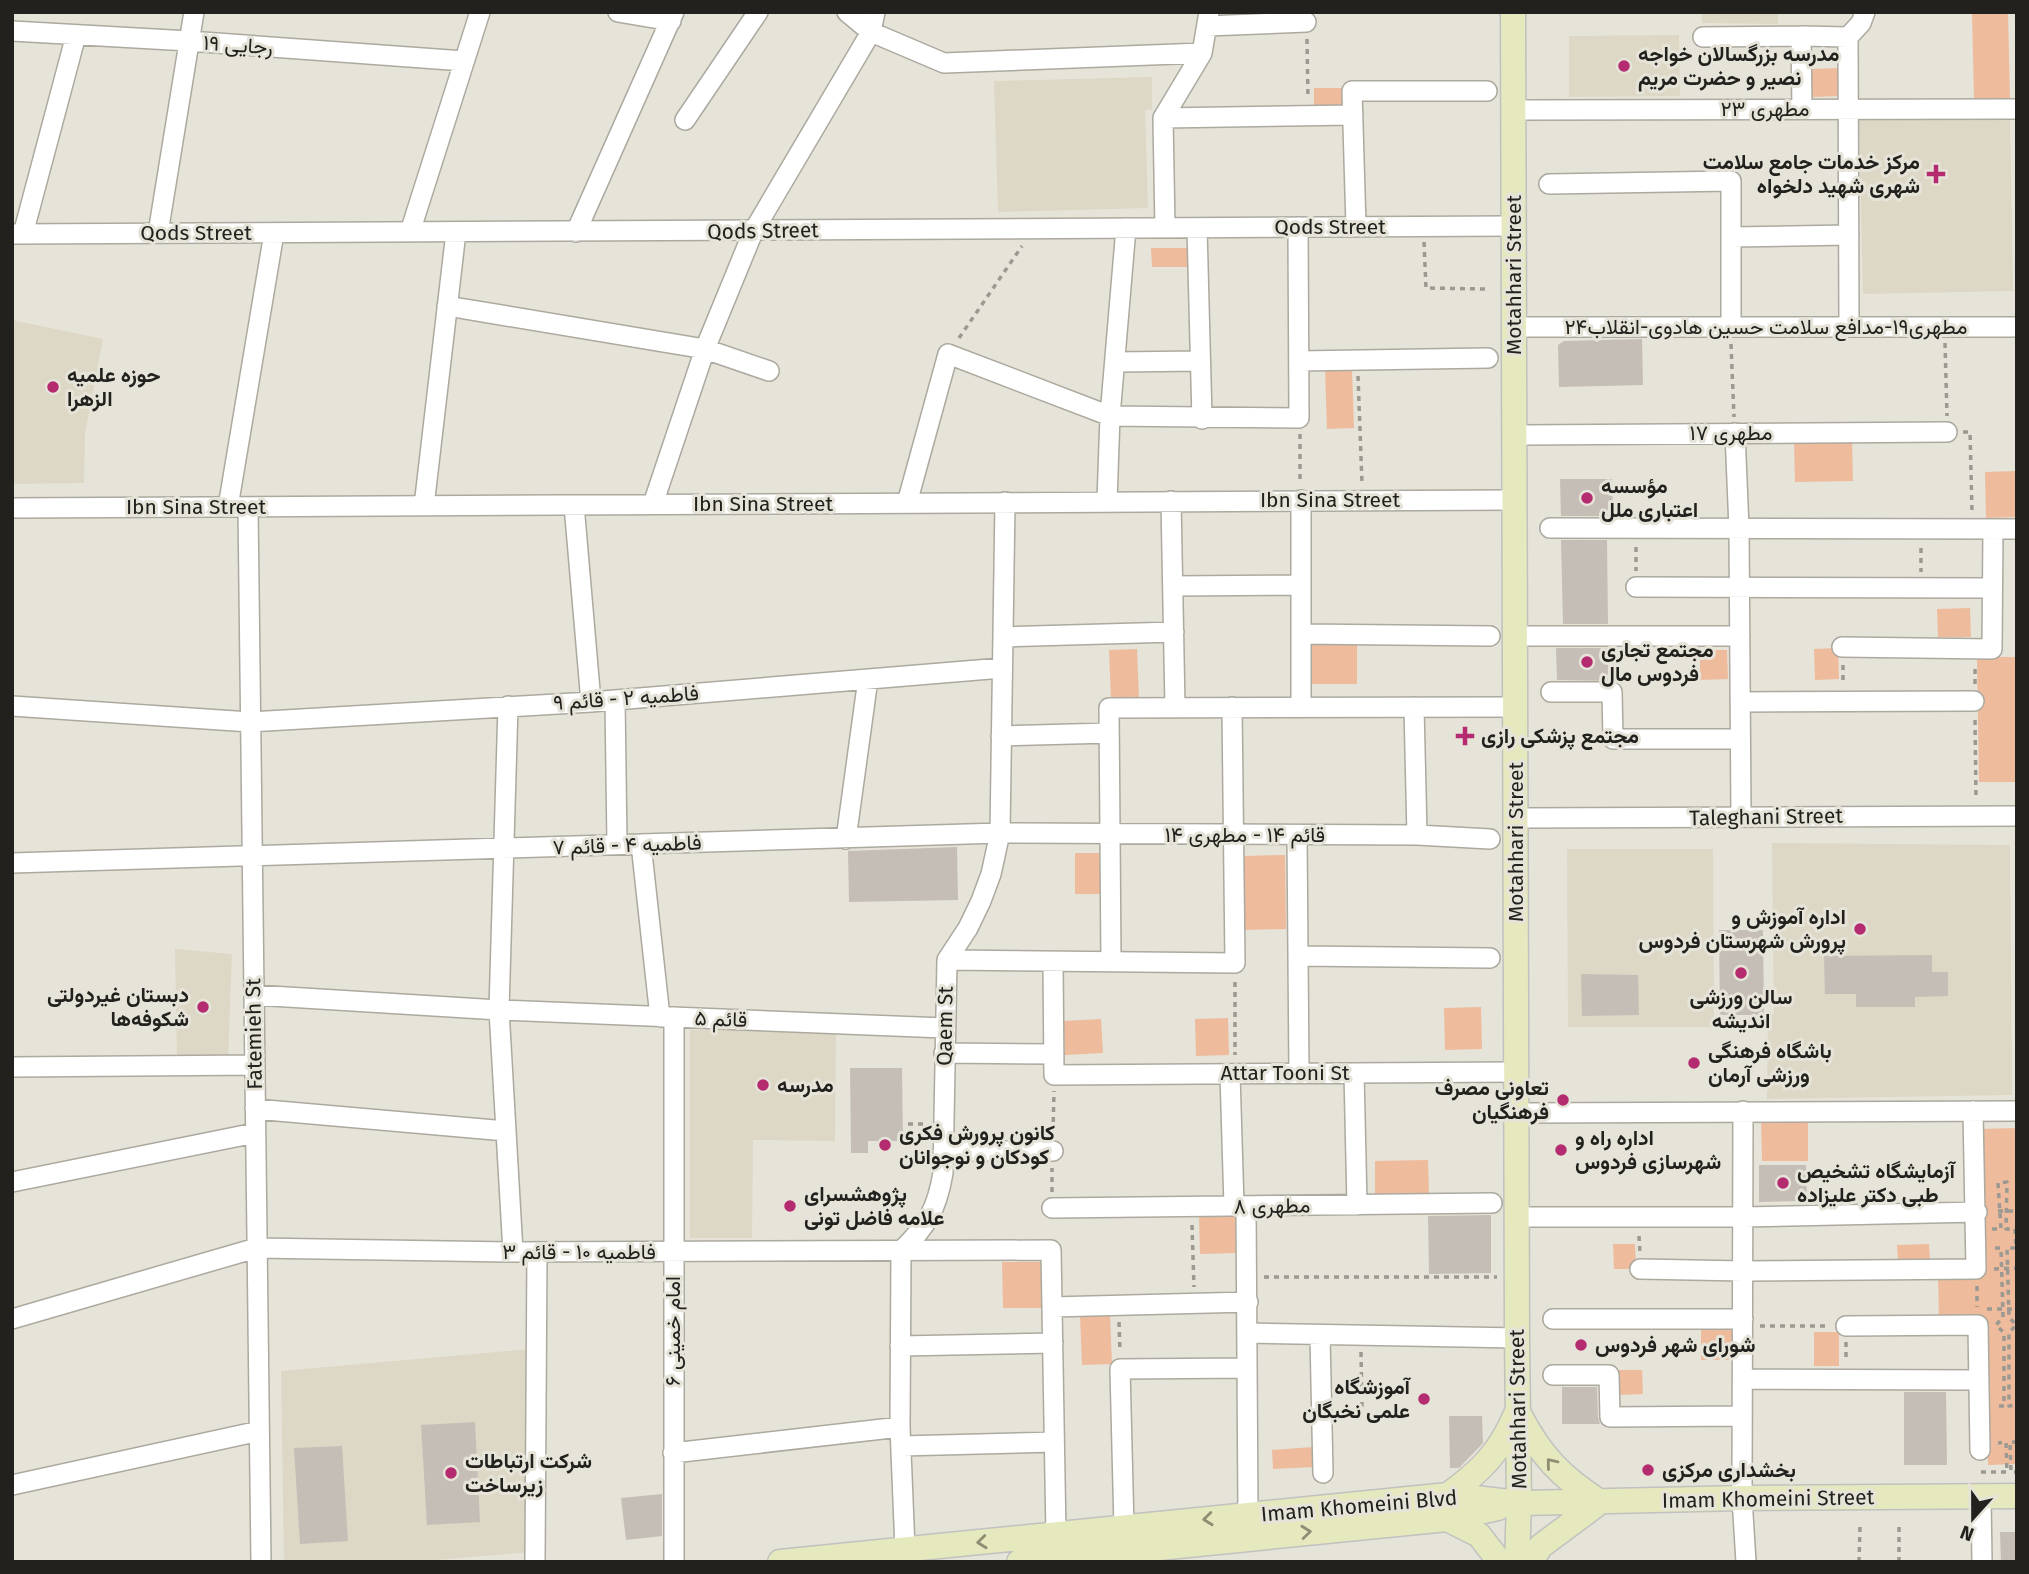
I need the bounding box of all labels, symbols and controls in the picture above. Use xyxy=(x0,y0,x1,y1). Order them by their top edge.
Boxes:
street label: رجایی ۱۹ xyxy=(202,30,274,60)
place label: مدرسه بزرگسالان خواجه نصیر و حضرت مریم xyxy=(1638,41,1839,92)
marker: مدرسه بزرگسالان خواجه نصیر و حضرت مریم xyxy=(1616,58,1632,74)
street label: مطهری ۲۳ xyxy=(1720,96,1810,122)
place label: مرکز خدمات جامع سلامت شهری شهید دلخواه xyxy=(1703,149,1920,199)
marker: مرکز خدمات جامع سلامت شهری شهید دلخواه xyxy=(1926,164,1946,184)
street label: Motahhari Street xyxy=(1501,195,1527,355)
street label: Qods Street xyxy=(1274,214,1386,240)
street label: Qods Street xyxy=(707,217,819,245)
street label: Qods Street xyxy=(140,220,252,246)
street label: مطهری۱۹-مدافع سلامت حسین هادوی-انقلاب۲۴ xyxy=(1565,314,1967,341)
place label: حوزه علمیه الزهرا xyxy=(67,362,161,412)
marker: حوزه علمیه الزهرا xyxy=(45,379,61,395)
street label: مطهری ۱۷ xyxy=(1690,420,1772,446)
place label: مؤسسه اعتباری ملل xyxy=(1601,473,1698,523)
street label: Ibn Sina Street xyxy=(1260,487,1400,513)
marker: مؤسسه اعتباری ملل xyxy=(1579,490,1595,506)
street label: Ibn Sina Street xyxy=(693,491,833,517)
street label: Ibn Sina Street xyxy=(126,494,266,520)
place label: مجتمع تجاری فردوس مال xyxy=(1601,637,1714,687)
marker: مجتمع تجاری فردوس مال xyxy=(1579,654,1595,670)
street label: فاطمیه ۲ - قائم ۹ xyxy=(552,680,700,717)
place label: مجتمع پزشکی رازی xyxy=(1481,723,1639,750)
marker: مجتمع پزشکی رازی xyxy=(1455,726,1475,746)
street label: Motahhari Street xyxy=(1503,762,1529,922)
street label: Taleghani Street xyxy=(1689,803,1844,831)
street label: قائم ۱۴ - مطهری ۱۴ xyxy=(1165,822,1325,849)
street label: فاطمیه ۴ - قائم ۷ xyxy=(552,829,702,862)
place label: اداره آموزش و پرورش شهرستان فردوس xyxy=(1639,904,1846,955)
marker: اداره آموزش و پرورش شهرستان فردوس xyxy=(1852,921,1868,937)
marker: سالن ورزشی اندیشه xyxy=(1733,965,1749,981)
street label: Fatemieh St xyxy=(240,978,268,1090)
place label: دبستان غیردولتی شکوفه‌ها xyxy=(47,982,189,1032)
place label: سالن ورزشی اندیشه xyxy=(1690,984,1792,1034)
street label: Qaem St xyxy=(931,985,959,1066)
marker: دبستان غیردولتی شکوفه‌ها xyxy=(195,999,211,1015)
street label: قائم ۵ xyxy=(694,1005,748,1034)
place label: باشگاه فرهنگی ورزشی آرمان xyxy=(1708,1038,1832,1088)
marker: باشگاه فرهنگی ورزشی آرمان xyxy=(1686,1055,1702,1071)
street label: Attar Tooni St xyxy=(1220,1060,1350,1086)
place label: مدرسه xyxy=(777,1072,834,1098)
place label: تعاونی مصرف فرهنگیان xyxy=(1435,1075,1549,1125)
marker: مدرسه xyxy=(755,1077,771,1093)
marker: تعاونی مصرف فرهنگیان xyxy=(1555,1092,1571,1108)
place label: کانون پرورش فکری کودکان و نوجوانان xyxy=(899,1120,1055,1170)
place label: اداره راه و شهرسازی فردوس xyxy=(1575,1125,1721,1175)
marker: کانون پرورش فکری کودکان و نوجوانان xyxy=(877,1137,893,1153)
marker: اداره راه و شهرسازی فردوس xyxy=(1553,1142,1569,1158)
place label: آزمایشگاه تشخیص طبی دکتر علیزاده xyxy=(1797,1158,1956,1208)
marker: آزمایشگاه تشخیص طبی دکتر علیزاده xyxy=(1775,1175,1791,1191)
place label: پژوهشسرای علامه فاضل تونی xyxy=(804,1181,944,1231)
street label: مطهری ۸ xyxy=(1233,1192,1311,1220)
marker: پژوهشسرای علامه فاضل تونی xyxy=(782,1198,798,1214)
street label: فاطمیه ۱۰ - قائم ۳ xyxy=(502,1239,656,1266)
street label: امام خمینی ۶ xyxy=(660,1276,687,1386)
street label: Motahhari Street xyxy=(1504,1328,1532,1489)
place label: شورای شهر فردوس xyxy=(1595,1332,1755,1358)
marker: شورای شهر فردوس xyxy=(1573,1337,1589,1353)
place label: آموزشگاه علمی نخبگان xyxy=(1302,1374,1412,1424)
marker: آموزشگاه علمی نخبگان xyxy=(1416,1391,1432,1407)
place label: شرکت ارتباطات زیرساخت xyxy=(465,1448,592,1498)
place label: بخشداری مرکزی xyxy=(1662,1457,1796,1483)
one-way arrow xyxy=(1547,1458,1559,1471)
marker: بخشداری مرکزی xyxy=(1640,1462,1656,1478)
marker: شرکت ارتباطات زیرساخت xyxy=(443,1465,459,1481)
north arrow xyxy=(1938,1483,2008,1553)
street label: Imam Khomeini Blvd xyxy=(1260,1484,1458,1528)
street label: Imam Khomeini Street xyxy=(1662,1484,1875,1514)
one-way arrow xyxy=(1202,1512,1214,1527)
text: N xyxy=(1957,1520,1977,1546)
one-way arrow xyxy=(1301,1525,1312,1540)
one-way arrow xyxy=(976,1534,987,1549)

